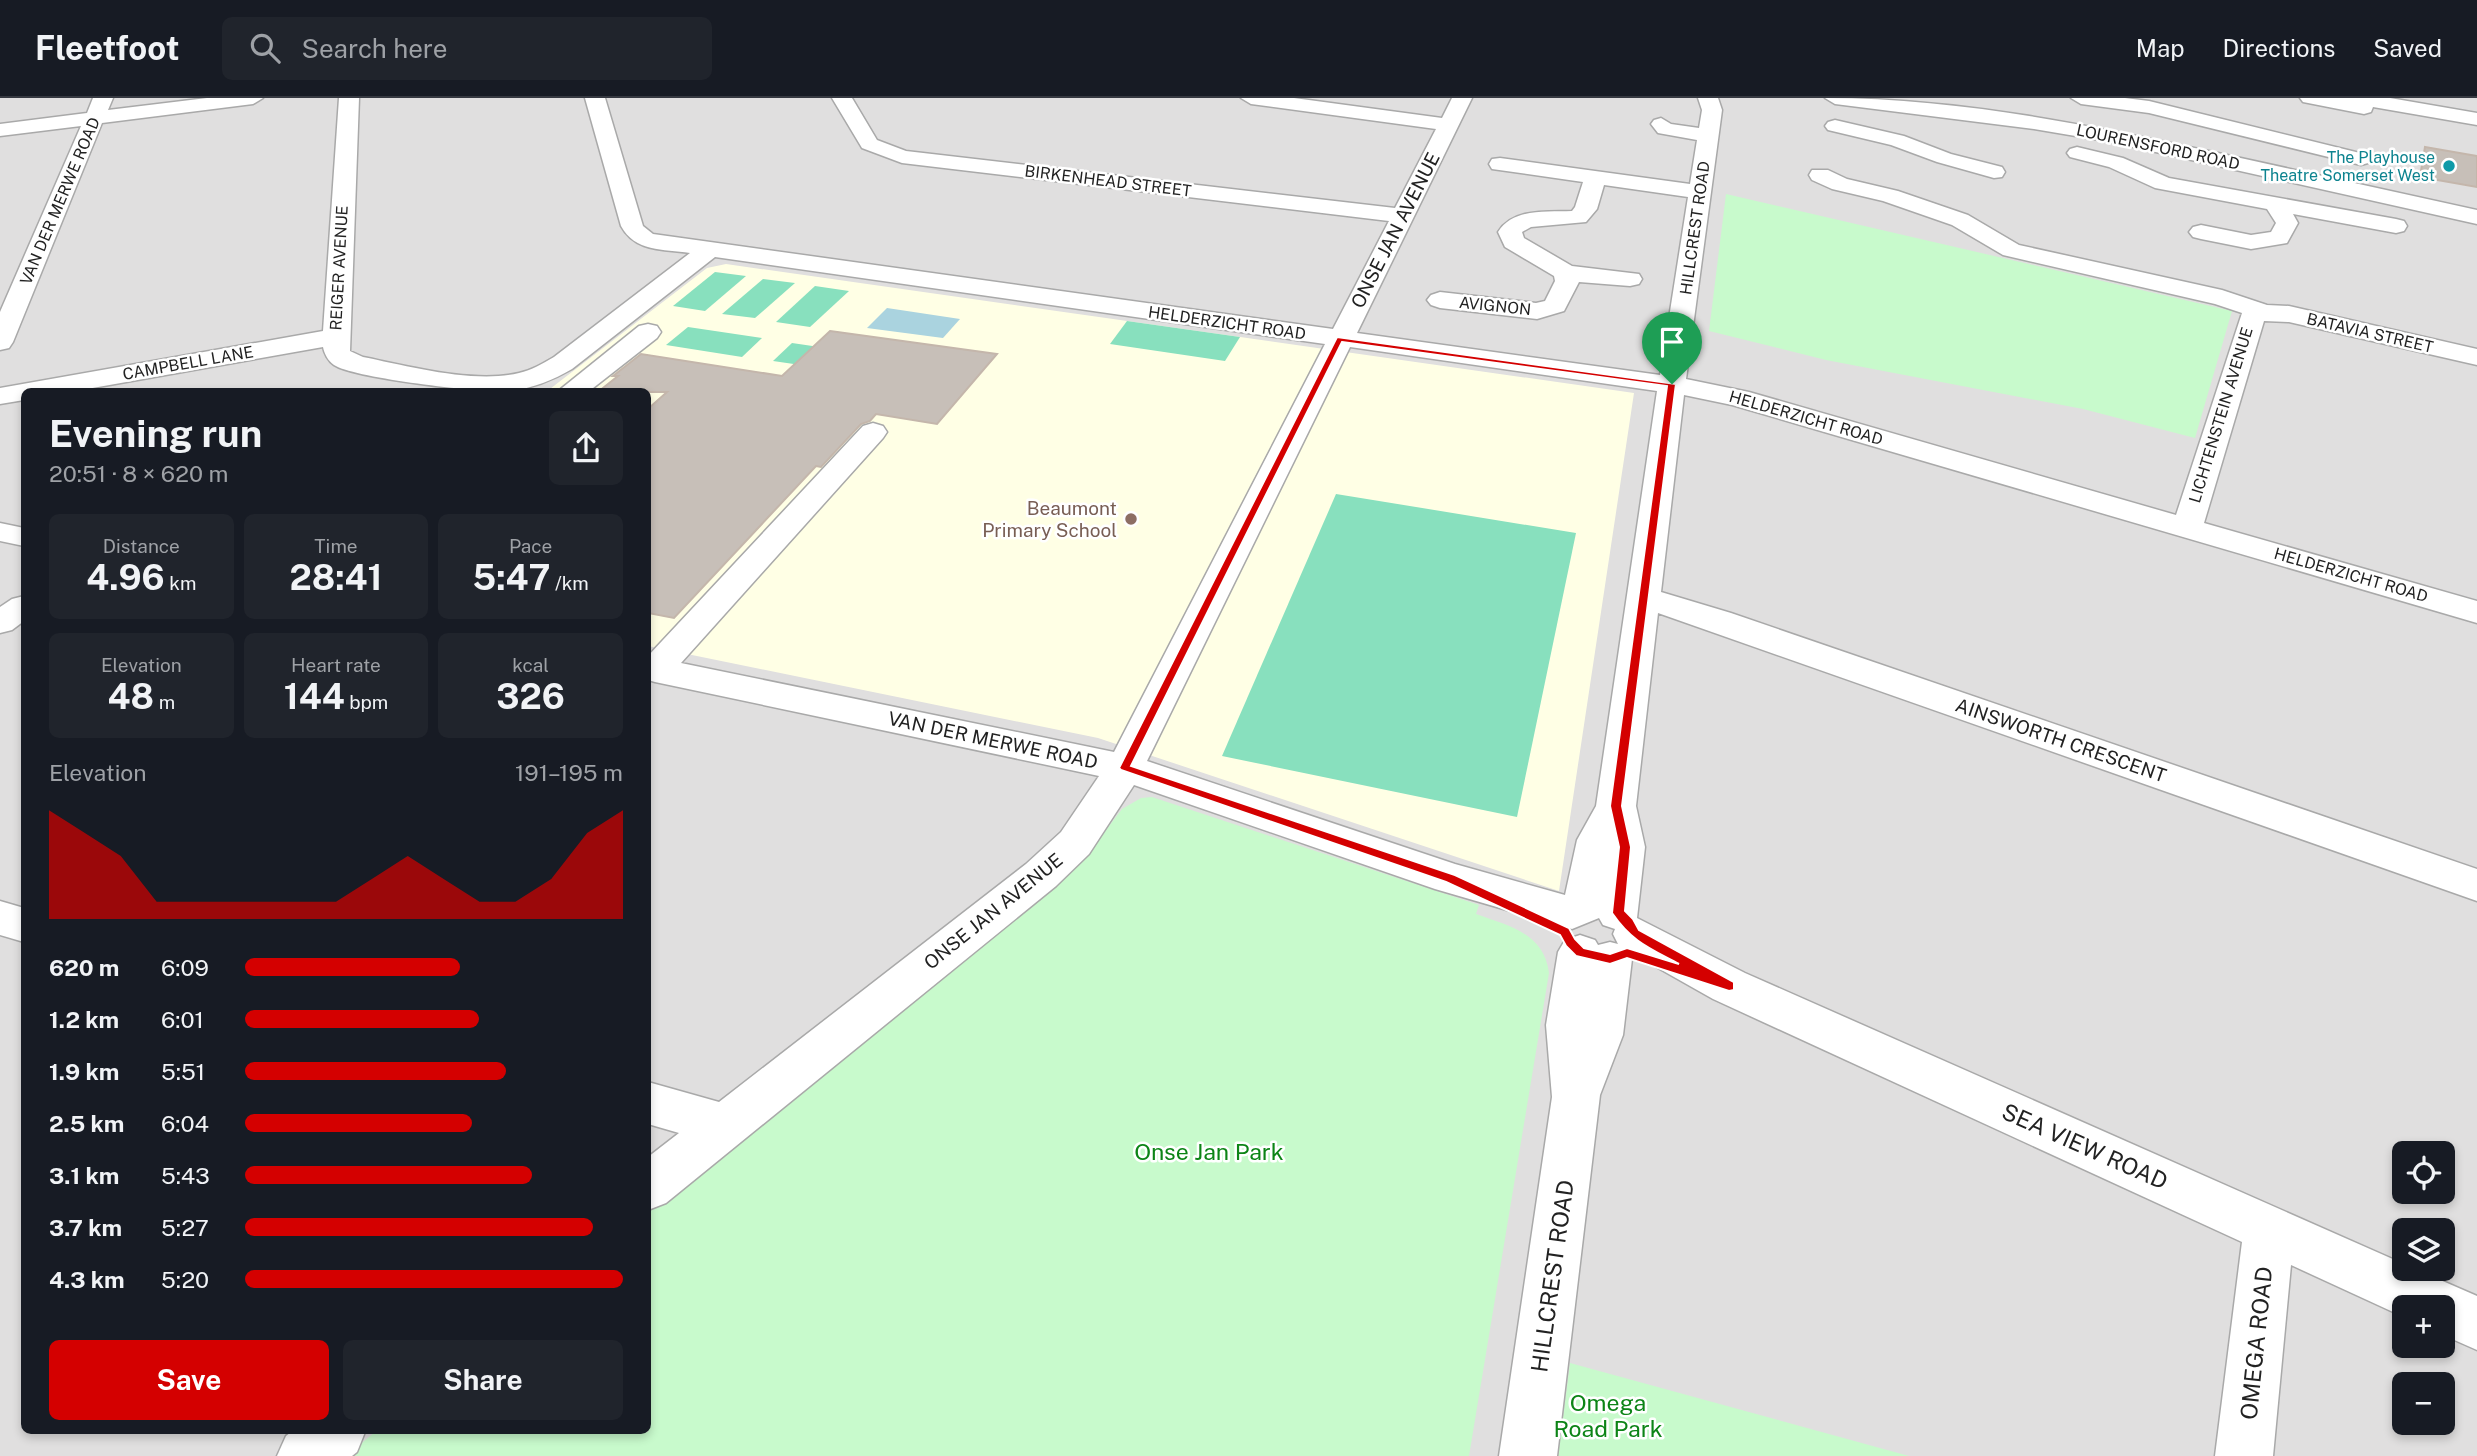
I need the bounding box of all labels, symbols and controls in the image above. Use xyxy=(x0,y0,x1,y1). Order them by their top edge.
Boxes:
search box xyxy=(222,17,712,80)
text: Fleetfoot xyxy=(35,29,180,67)
icon: search xyxy=(246,29,284,67)
text: Search here xyxy=(302,33,448,64)
text: Map xyxy=(2136,34,2185,62)
text: Directions xyxy=(2223,34,2335,62)
text: Saved xyxy=(2373,34,2442,62)
street label: VAN DER MERWE ROAD xyxy=(16,114,104,288)
street label: LOURENSFORD ROAD xyxy=(2075,120,2241,174)
street label: ONSE JAN AVENUE xyxy=(1346,148,1444,312)
place label: The Playhouse Theatre Somerset West xyxy=(2261,148,2435,185)
marker: The Playhouse Theatre Somerset West xyxy=(2441,158,2457,174)
street label: HILLCREST ROAD xyxy=(1676,160,1714,296)
street label: BIRKENHEAD STREET xyxy=(1023,161,1193,201)
street label: REIGER AVENUE xyxy=(326,205,352,331)
street label: AVIGNON xyxy=(1458,293,1532,319)
street label: HELDERZICHT ROAD xyxy=(1147,303,1307,343)
street label: BATAVIA STREET xyxy=(2305,309,2436,357)
pin xyxy=(1642,312,1702,384)
icon: arrive xyxy=(1653,323,1691,361)
street label: LICHTENSTEIN AVENUE xyxy=(2185,325,2257,505)
street label: CAMPBELL LANE xyxy=(121,342,255,384)
street label: HELDERZICHT ROAD xyxy=(1727,387,1885,449)
text: Evening run xyxy=(49,411,262,456)
button: share xyxy=(549,411,623,485)
text: 20:51 · 8 × 620 m xyxy=(49,460,228,487)
place label: Beaumont Primary School xyxy=(982,497,1117,541)
marker: Beaumont Primary School xyxy=(1123,511,1139,527)
text: Distance xyxy=(103,535,180,557)
text: Time xyxy=(314,535,358,557)
text: Pace xyxy=(509,535,552,557)
street label: HELDERZICHT ROAD xyxy=(2272,544,2430,606)
text: 4.96 xyxy=(86,557,165,598)
text: 28:41 xyxy=(290,557,382,598)
text: 5:47 xyxy=(473,557,550,598)
text: km xyxy=(165,572,196,594)
text: /km xyxy=(550,572,589,594)
text: Elevation xyxy=(101,654,182,676)
text: Heart rate xyxy=(291,654,381,676)
text: kcal xyxy=(512,654,549,676)
text: 48 xyxy=(108,676,154,717)
text: 144 xyxy=(284,676,345,717)
text: 326 xyxy=(496,676,565,717)
text: m xyxy=(154,691,175,713)
text: bpm xyxy=(345,691,388,713)
street label: AINSWORTH CRESCENT xyxy=(1953,694,2169,786)
street label: VAN DER MERWE ROAD xyxy=(886,707,1100,773)
text: Elevation xyxy=(49,759,147,786)
text: 191–195 m xyxy=(515,759,623,786)
street label: ONSE JAN AVENUE xyxy=(919,848,1067,974)
text: 620 m xyxy=(49,954,119,981)
text: 6:09 xyxy=(161,954,209,981)
text: 1.2 km xyxy=(49,1006,119,1033)
text: 6:01 xyxy=(161,1006,204,1033)
text: 1.9 km xyxy=(49,1058,119,1085)
text: 5:51 xyxy=(161,1058,205,1085)
street label: SEA VIEW ROAD xyxy=(1998,1097,2172,1195)
text: 2.5 km xyxy=(49,1110,124,1137)
text: 6:04 xyxy=(161,1110,209,1137)
park label: Onse Jan Park xyxy=(1134,1138,1284,1165)
map controls xyxy=(2392,1141,2455,1435)
button: locate xyxy=(2392,1141,2455,1204)
text: 3.1 km xyxy=(49,1162,119,1189)
text: 5:43 xyxy=(161,1162,210,1189)
street label: HILLCREST ROAD xyxy=(1525,1178,1579,1374)
text: 3.7 km xyxy=(49,1214,122,1241)
text: 5:27 xyxy=(161,1214,209,1241)
button: layers xyxy=(2392,1218,2455,1281)
street label: OMEGA ROAD xyxy=(2235,1265,2277,1421)
text: 4.3 km xyxy=(49,1266,125,1293)
text: 5:20 xyxy=(161,1266,209,1293)
button: + xyxy=(2392,1295,2455,1358)
button: Save xyxy=(49,1340,329,1420)
button: Share xyxy=(343,1340,623,1420)
button: − xyxy=(2392,1372,2455,1435)
park label: Omega Road Park xyxy=(1553,1389,1663,1442)

